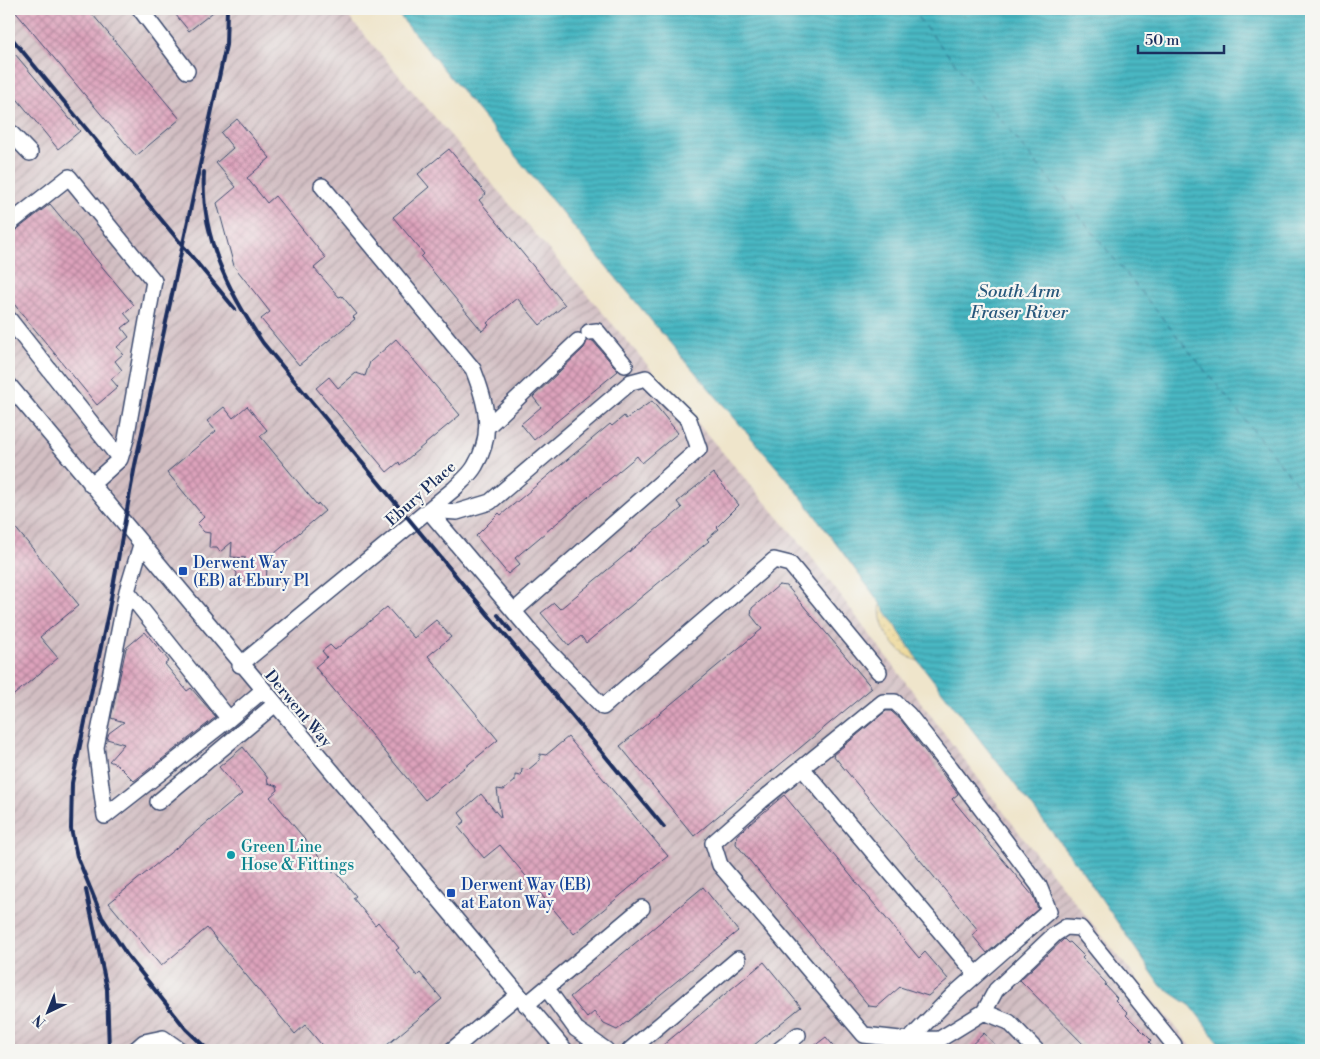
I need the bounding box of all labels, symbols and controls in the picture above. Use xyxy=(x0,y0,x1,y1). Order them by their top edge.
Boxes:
scale bar xyxy=(1138,22,1224,54)
text: 50 m xyxy=(1145,31,1179,50)
water label: South Arm Fraser River xyxy=(970,280,1068,324)
street label: Ebury Place xyxy=(381,457,460,531)
place label: Derwent Way (EB) at Ebury Pl xyxy=(193,553,309,591)
marker: Derwent Way (EB) at Ebury Pl xyxy=(177,565,189,577)
street label: Derwent Way xyxy=(260,666,336,752)
place label: Green Line Hose & Fittings xyxy=(241,837,354,875)
marker: Green Line Hose & Fittings xyxy=(225,849,237,861)
place label: Derwent Way (EB) at Eaton Way xyxy=(461,875,591,913)
marker: Derwent Way (EB) at Eaton Way xyxy=(445,887,457,899)
north arrow xyxy=(22,986,72,1036)
text: N xyxy=(30,1010,50,1031)

